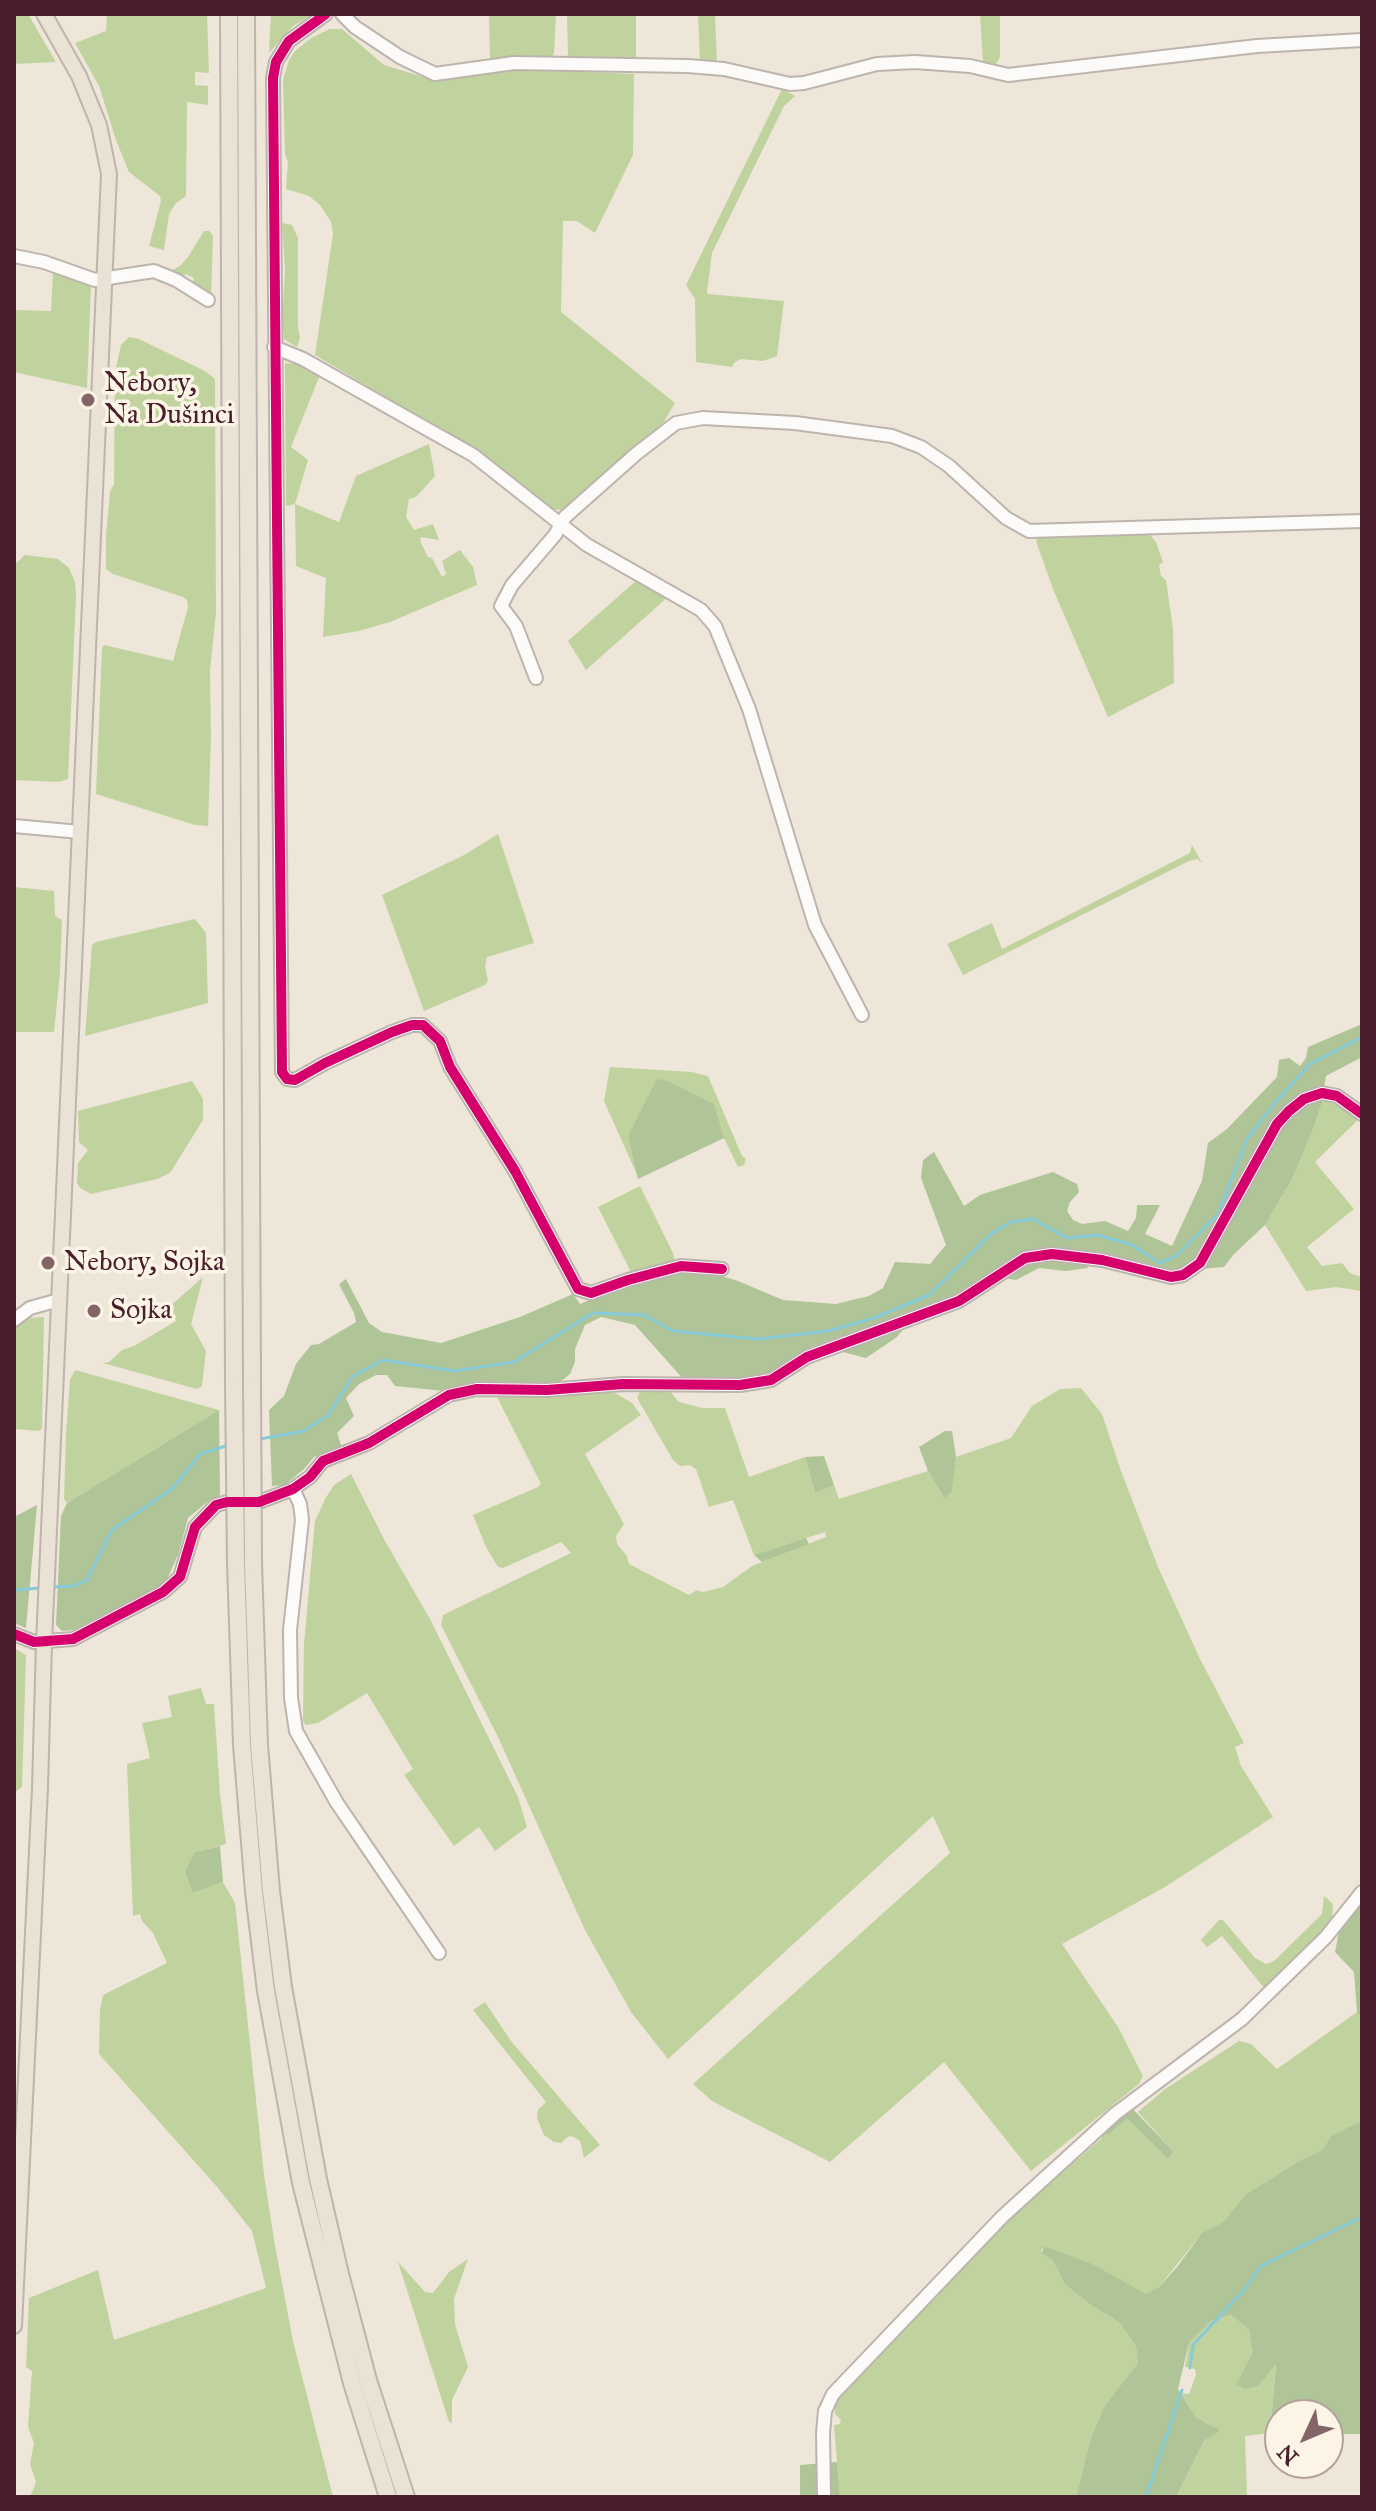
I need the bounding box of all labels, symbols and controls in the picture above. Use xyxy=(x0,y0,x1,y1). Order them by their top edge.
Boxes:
place label: Nebory, Na Dušinci xyxy=(104,367,235,433)
marker: Nebory, Na Dušinci xyxy=(79,391,97,409)
place label: Nebory, Sojka xyxy=(64,1246,225,1280)
marker: Nebory, Sojka xyxy=(39,1254,57,1272)
place label: Sojka xyxy=(110,1294,172,1328)
marker: Sojka xyxy=(85,1302,103,1320)
north arrow xyxy=(1264,2399,1344,2479)
text: N xyxy=(1272,2439,1304,2471)

